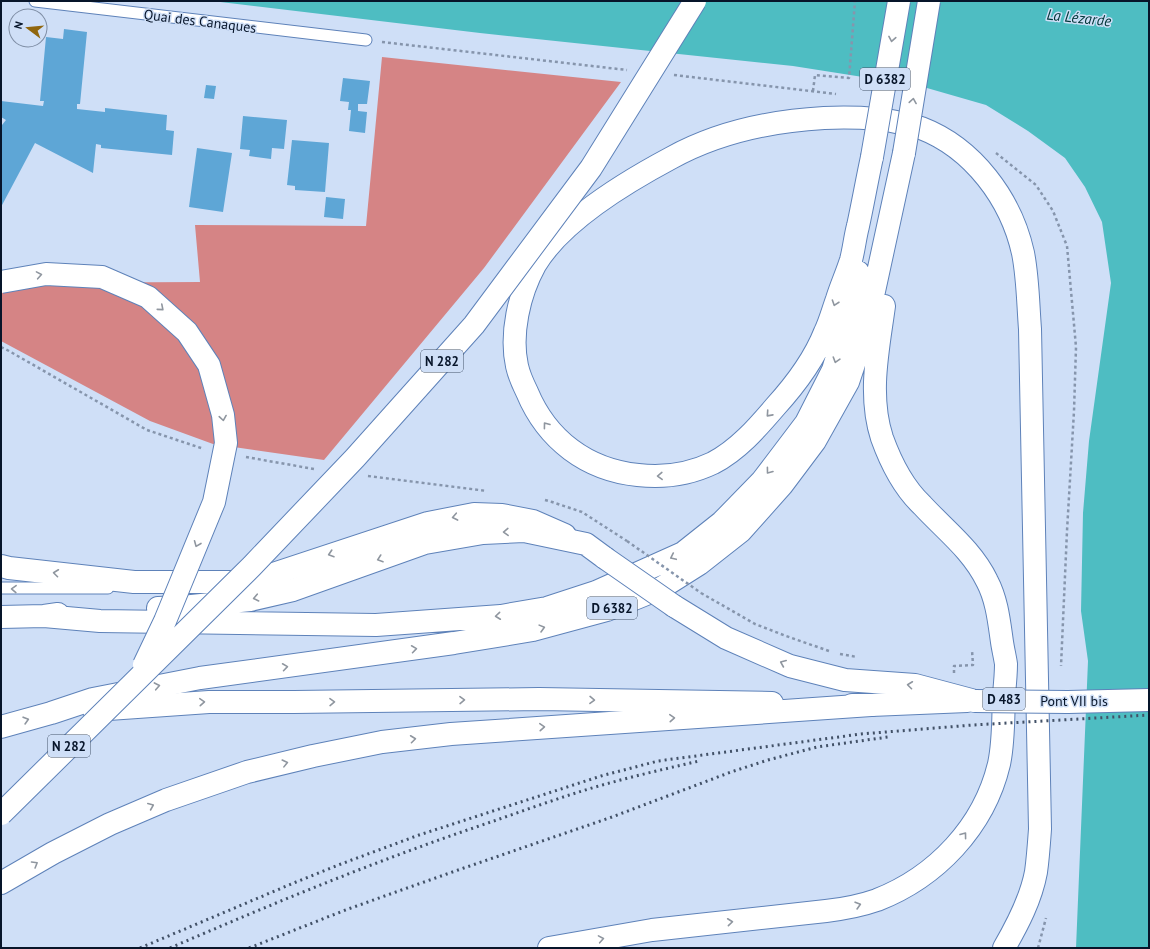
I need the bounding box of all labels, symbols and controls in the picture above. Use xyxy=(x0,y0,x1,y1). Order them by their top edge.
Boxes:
street label: Quai des Canaques xyxy=(143,5,257,37)
water label: La Lézarde xyxy=(1046,5,1112,30)
north arrow xyxy=(8,8,48,48)
text: N xyxy=(11,20,26,31)
one-way arrow xyxy=(888,36,897,43)
road number: D 6382 xyxy=(860,68,910,90)
one-way arrow xyxy=(908,98,916,104)
one-way arrow xyxy=(36,271,43,280)
one-way arrow xyxy=(832,300,840,307)
one-way arrow xyxy=(156,304,164,311)
road number: N 282 xyxy=(421,350,463,372)
one-way arrow xyxy=(832,357,841,364)
one-way arrow xyxy=(767,409,774,417)
one-way arrow xyxy=(218,415,227,421)
one-way arrow xyxy=(543,422,551,429)
one-way arrow xyxy=(767,467,774,474)
one-way arrow xyxy=(657,472,663,480)
one-way arrow xyxy=(452,513,458,521)
one-way arrow xyxy=(503,528,509,536)
one-way arrow xyxy=(194,539,202,547)
one-way arrow xyxy=(327,550,334,558)
one-way arrow xyxy=(670,552,678,560)
one-way arrow xyxy=(377,555,384,563)
one-way arrow xyxy=(53,569,59,578)
one-way arrow xyxy=(11,585,17,593)
one-way arrow xyxy=(253,594,259,602)
road number: D 6382 xyxy=(587,597,637,619)
one-way arrow xyxy=(495,611,501,620)
one-way arrow xyxy=(538,624,545,633)
one-way arrow xyxy=(411,645,417,654)
one-way arrow xyxy=(780,659,787,667)
one-way arrow xyxy=(282,663,288,672)
one-way arrow xyxy=(907,681,913,690)
one-way arrow xyxy=(154,683,160,691)
road number: D 483 xyxy=(983,688,1025,710)
street label: Pont VII bis xyxy=(1040,692,1108,710)
one-way arrow xyxy=(459,696,465,704)
one-way arrow xyxy=(589,696,595,704)
one-way arrow xyxy=(199,698,205,707)
one-way arrow xyxy=(329,698,335,706)
one-way arrow xyxy=(669,714,675,723)
one-way arrow xyxy=(22,716,29,725)
one-way arrow xyxy=(539,722,545,731)
one-way arrow xyxy=(410,734,416,743)
road number: N 282 xyxy=(48,735,90,757)
one-way arrow xyxy=(281,759,288,768)
one-way arrow xyxy=(148,803,155,811)
one-way arrow xyxy=(960,832,967,839)
one-way arrow xyxy=(31,861,38,868)
one-way arrow xyxy=(855,902,862,910)
one-way arrow xyxy=(727,917,733,926)
one-way arrow xyxy=(598,935,604,944)

